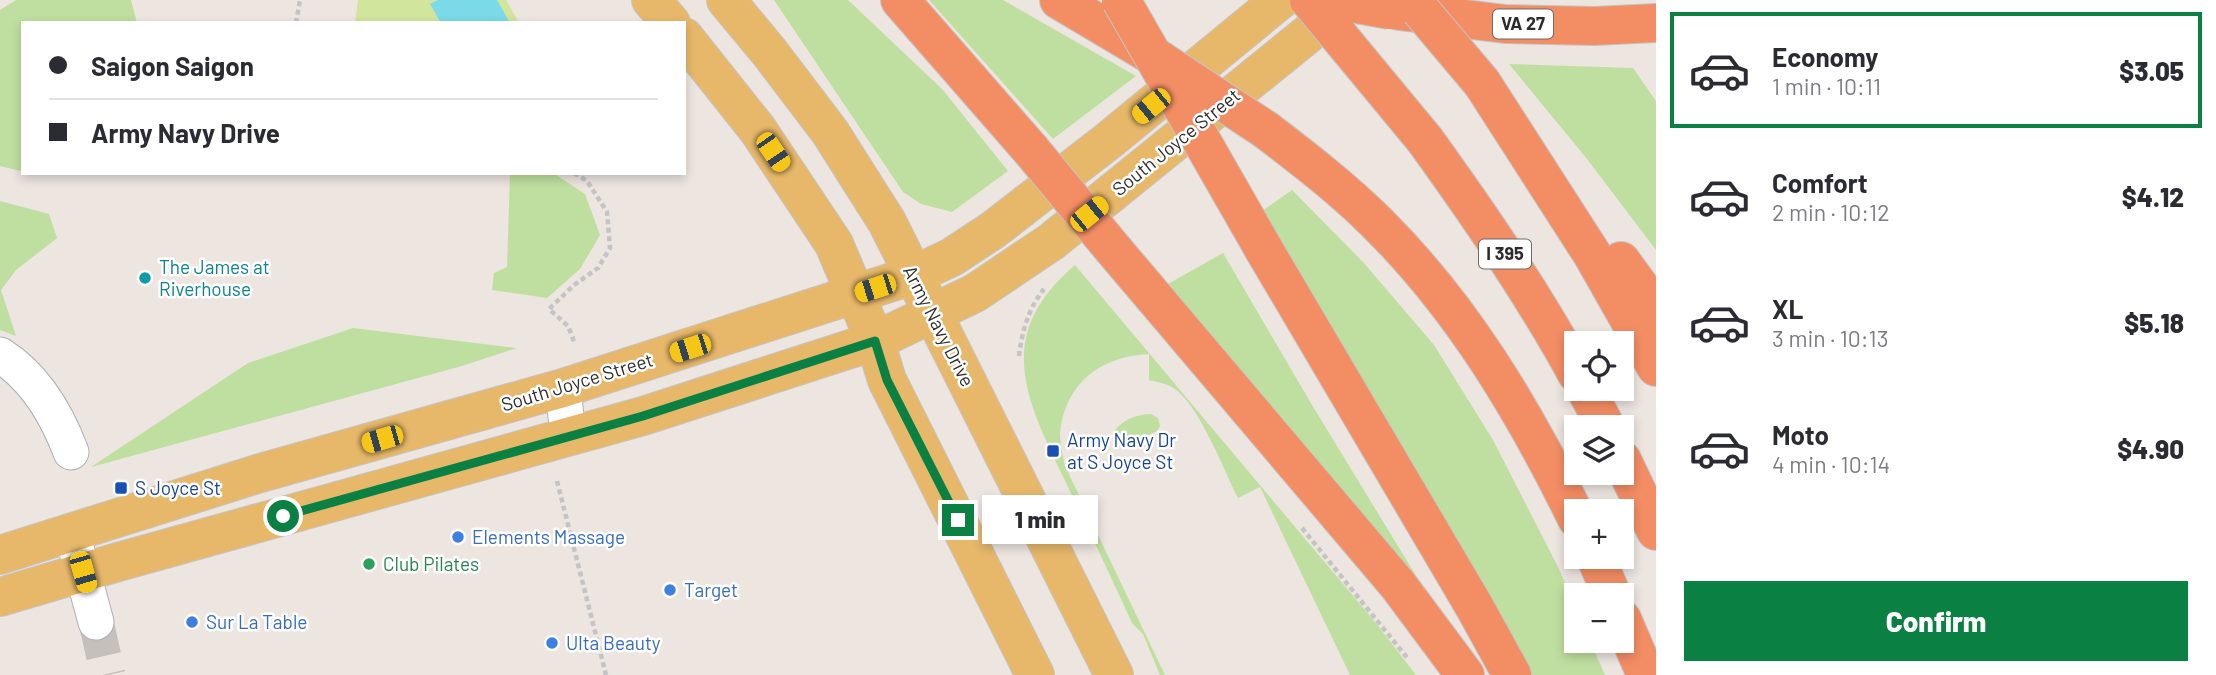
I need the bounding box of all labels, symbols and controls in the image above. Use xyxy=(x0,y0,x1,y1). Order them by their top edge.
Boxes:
road number: VA 27 xyxy=(1493,9,1553,38)
icon: car xyxy=(1688,39,1751,102)
text: Economy xyxy=(1772,41,1878,72)
text: Saigon Saigon xyxy=(91,50,254,81)
text: $3.05 xyxy=(2119,55,2184,86)
text: 1 min · 10:11 xyxy=(1772,72,1881,100)
street label: South Joyce Street xyxy=(1107,83,1244,200)
car xyxy=(1129,85,1174,127)
text: Army Navy Drive xyxy=(91,117,280,148)
car xyxy=(753,129,794,175)
icon: car xyxy=(1688,165,1751,228)
text: Comfort xyxy=(1772,167,1868,198)
text: $4.12 xyxy=(2122,181,2184,212)
car xyxy=(1067,193,1112,235)
text: 2 min · 10:12 xyxy=(1772,198,1889,226)
road number: I 395 xyxy=(1479,240,1531,268)
place label: The James at Riverhouse xyxy=(159,255,270,300)
street label: Army Navy Drive xyxy=(899,261,980,390)
marker: The James at Riverhouse xyxy=(137,270,153,286)
car xyxy=(852,272,899,304)
icon: car xyxy=(1688,291,1751,354)
text: XL xyxy=(1772,293,1803,324)
text: $5.18 xyxy=(2124,307,2184,338)
text: 3 min · 10:13 xyxy=(1772,324,1889,352)
map controls xyxy=(1564,331,1634,653)
button: locate xyxy=(1564,331,1634,401)
car xyxy=(667,332,714,364)
street label: South Joyce Street xyxy=(498,347,656,416)
button: layers xyxy=(1564,415,1634,485)
icon: car xyxy=(1688,417,1751,480)
text: Moto xyxy=(1772,419,1829,450)
car xyxy=(359,423,406,455)
place label: Army Navy Dr at S Joyce St xyxy=(1067,428,1176,473)
text: $4.90 xyxy=(2117,433,2184,464)
marker: Army Navy Dr at S Joyce St xyxy=(1045,443,1061,459)
text: 4 min · 10:14 xyxy=(1772,450,1890,478)
place label: S Joyce St xyxy=(135,476,221,499)
marker: S Joyce St xyxy=(113,480,129,496)
callout: 1 min xyxy=(982,496,1098,544)
button: + xyxy=(1564,499,1634,569)
route start xyxy=(267,500,299,532)
route end xyxy=(942,504,974,536)
text: 1 min xyxy=(1015,505,1065,533)
place label: Elements Massage xyxy=(472,525,625,548)
marker: Elements Massage xyxy=(450,529,466,545)
car xyxy=(68,549,99,595)
place label: Club Pilates xyxy=(383,552,479,575)
marker: Club Pilates xyxy=(361,556,377,572)
place label: Target xyxy=(684,578,738,601)
button: Confirm xyxy=(1684,581,2188,661)
marker: Target xyxy=(662,582,678,598)
button: − xyxy=(1564,583,1634,653)
place label: Sur La Table xyxy=(206,610,307,633)
marker: Sur La Table xyxy=(184,614,200,630)
place label: Ulta Beauty xyxy=(566,631,661,654)
marker: Ulta Beauty xyxy=(544,635,560,651)

